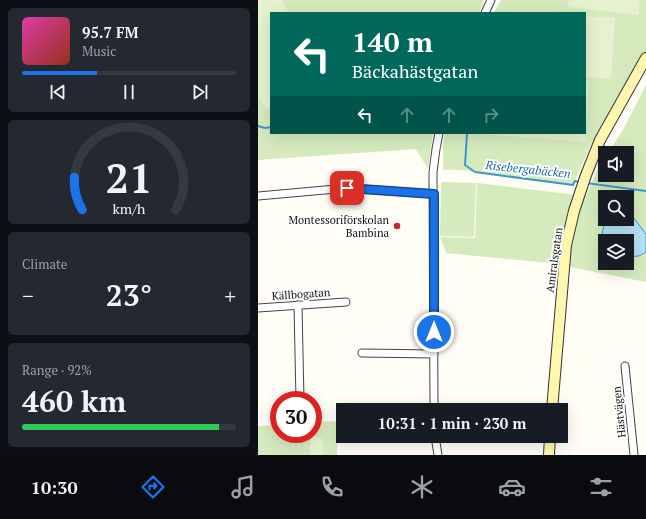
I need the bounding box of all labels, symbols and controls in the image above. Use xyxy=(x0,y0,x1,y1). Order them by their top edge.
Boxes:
text: 95.7 FM xyxy=(82,22,139,42)
text: 140 m xyxy=(352,23,433,60)
icon: left xyxy=(286,28,338,80)
text: Music xyxy=(82,42,116,60)
text: Bäckahästgatan xyxy=(352,59,478,83)
icon: previous xyxy=(47,81,69,103)
icon: pause xyxy=(118,81,140,103)
icon: next xyxy=(189,81,211,103)
icon: left xyxy=(354,104,376,126)
icon: ahead xyxy=(396,104,418,126)
icon: ahead xyxy=(438,104,460,126)
icon: right xyxy=(480,104,502,126)
map controls xyxy=(598,146,634,270)
button: sound xyxy=(598,146,634,182)
text: 21 xyxy=(105,149,153,204)
water label: Risebergabäcken xyxy=(484,157,571,181)
pin xyxy=(330,171,364,205)
icon: arrive xyxy=(336,177,358,199)
button: search xyxy=(598,190,634,226)
text: km/h xyxy=(113,198,146,217)
place label: Montessoriförskolan Bambina xyxy=(288,213,389,240)
marker: Montessoriförskolan Bambina xyxy=(392,221,402,231)
street label: Amiralsgatan xyxy=(542,226,566,293)
button: layers xyxy=(598,234,634,270)
text: Climate xyxy=(22,255,67,273)
text: 23° xyxy=(106,275,152,315)
text: − xyxy=(22,281,34,310)
text: + xyxy=(224,281,236,310)
street label: Källbogatan xyxy=(271,285,331,303)
position arrow xyxy=(413,311,455,353)
text: Range · 92% xyxy=(22,361,92,379)
text: 460 km xyxy=(22,381,126,421)
street label: Hästvägen xyxy=(609,385,629,438)
speed limit sign: 30 xyxy=(270,391,322,443)
text: 10:31 · 1 min · 230 m xyxy=(378,413,526,433)
icon: directions xyxy=(139,473,167,501)
icon: music xyxy=(229,473,257,501)
icon: phone xyxy=(318,473,346,501)
icon: climate xyxy=(408,473,436,501)
icon: car xyxy=(498,473,526,501)
icon: filters xyxy=(587,473,615,501)
text: 10:30 xyxy=(31,475,78,499)

